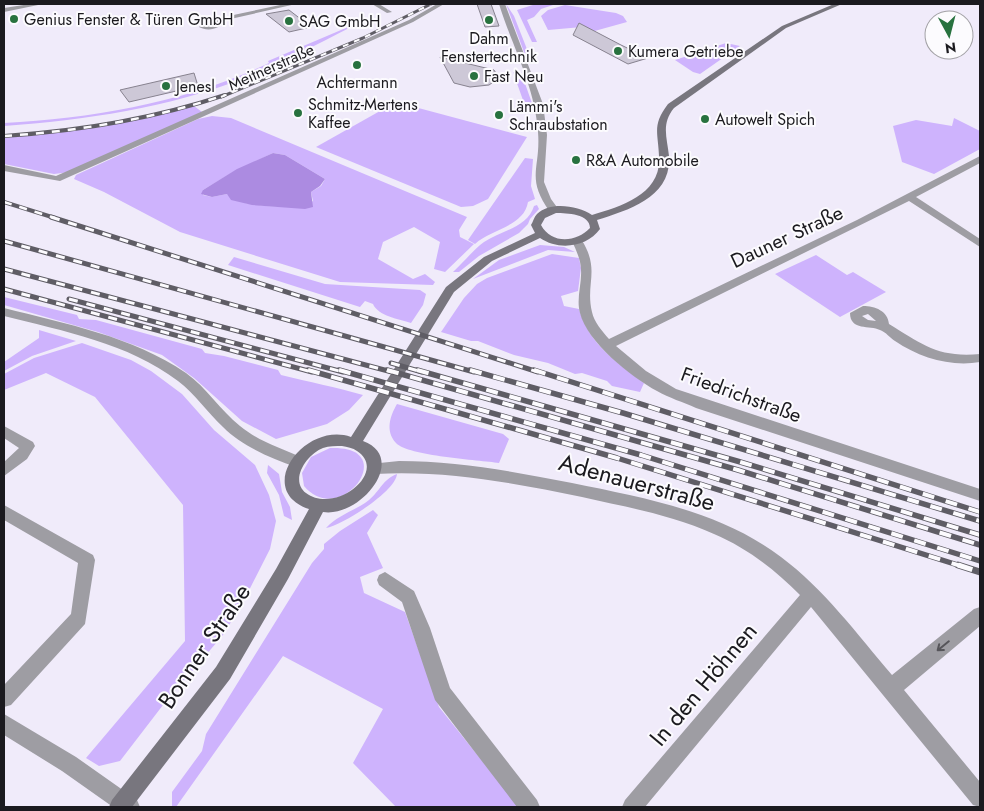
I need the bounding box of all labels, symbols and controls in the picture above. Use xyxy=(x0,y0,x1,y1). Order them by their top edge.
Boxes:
place label: Genius Fenster & Türen GmbH xyxy=(24,8,233,31)
place label: SAG GmbH xyxy=(299,10,381,33)
north arrow xyxy=(924,10,974,60)
marker: Genius Fenster & Türen GmbH xyxy=(8,13,20,25)
marker: Dahm Fenstertechnik xyxy=(483,14,495,26)
marker: SAG GmbH xyxy=(283,15,295,27)
place label: Dahm Fenstertechnik xyxy=(441,27,538,68)
text: N xyxy=(944,37,957,59)
street label: Meitnerstraße xyxy=(224,38,318,96)
place label: Kumera Getriebe xyxy=(628,40,743,63)
marker: Kumera Getriebe xyxy=(612,45,624,57)
marker: Achtermann xyxy=(351,59,363,71)
place label: Fast Neu xyxy=(484,65,543,88)
marker: Fast Neu xyxy=(468,70,480,82)
place label: Achtermann xyxy=(316,71,398,94)
place label: Jenesl xyxy=(174,75,215,98)
marker: Jenesl xyxy=(160,80,172,92)
place label: Schmitz-Mertens Kaffee xyxy=(308,93,418,134)
place label: Lämmi's Schraubstation xyxy=(509,95,608,136)
marker: Schmitz-Mertens Kaffee xyxy=(292,107,304,119)
place label: Autowelt Spich xyxy=(715,108,815,131)
marker: Lämmi's Schraubstation xyxy=(493,109,505,121)
marker: Autowelt Spich xyxy=(699,113,711,125)
place label: R&A Automobile xyxy=(586,149,699,172)
marker: R&A Automobile xyxy=(570,154,582,166)
street label: Dauner Straße xyxy=(726,198,848,276)
street label: Friedrichstraße xyxy=(677,360,805,430)
street label: Adenauerstraße xyxy=(555,444,719,520)
street label: Bonner Straße xyxy=(149,576,259,716)
street label: In den Höhnen xyxy=(641,615,765,753)
one-way arrow xyxy=(936,640,949,651)

